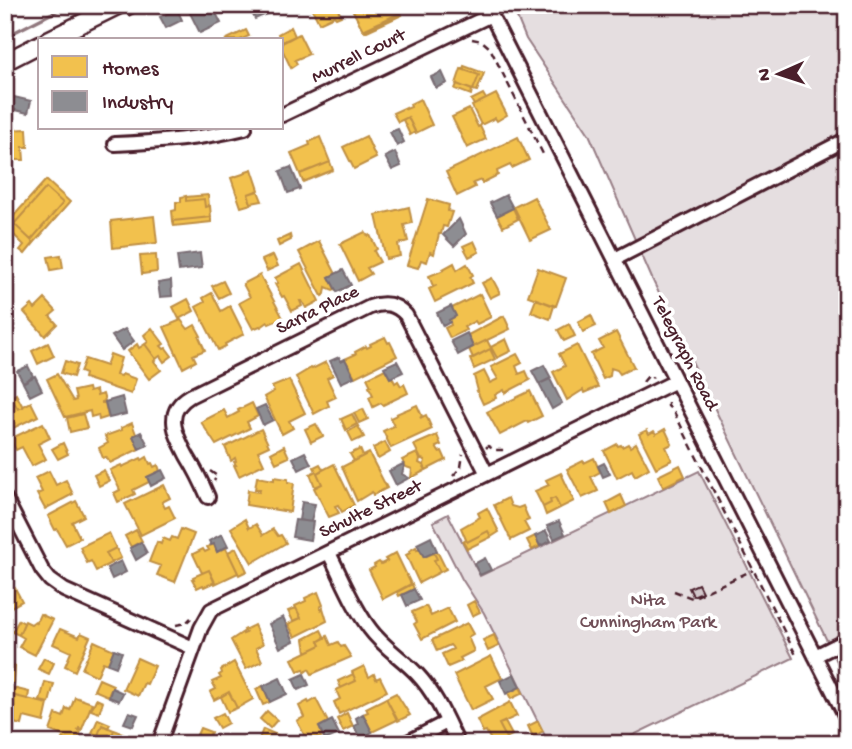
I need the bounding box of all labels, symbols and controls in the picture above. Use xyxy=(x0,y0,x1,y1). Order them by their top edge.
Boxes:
street label: Murrell Court xyxy=(308,23,412,90)
legend xyxy=(38,38,284,130)
north arrow xyxy=(744,38,814,108)
text: Homes xyxy=(102,58,160,83)
text: N xyxy=(754,68,777,82)
text: Industry xyxy=(102,92,173,117)
street label: Sarra Place xyxy=(273,281,363,341)
street label: Telegraph Road xyxy=(645,292,723,416)
street label: Schulte Street xyxy=(316,474,428,545)
park label: Nita Cunningham Park xyxy=(580,590,718,635)

